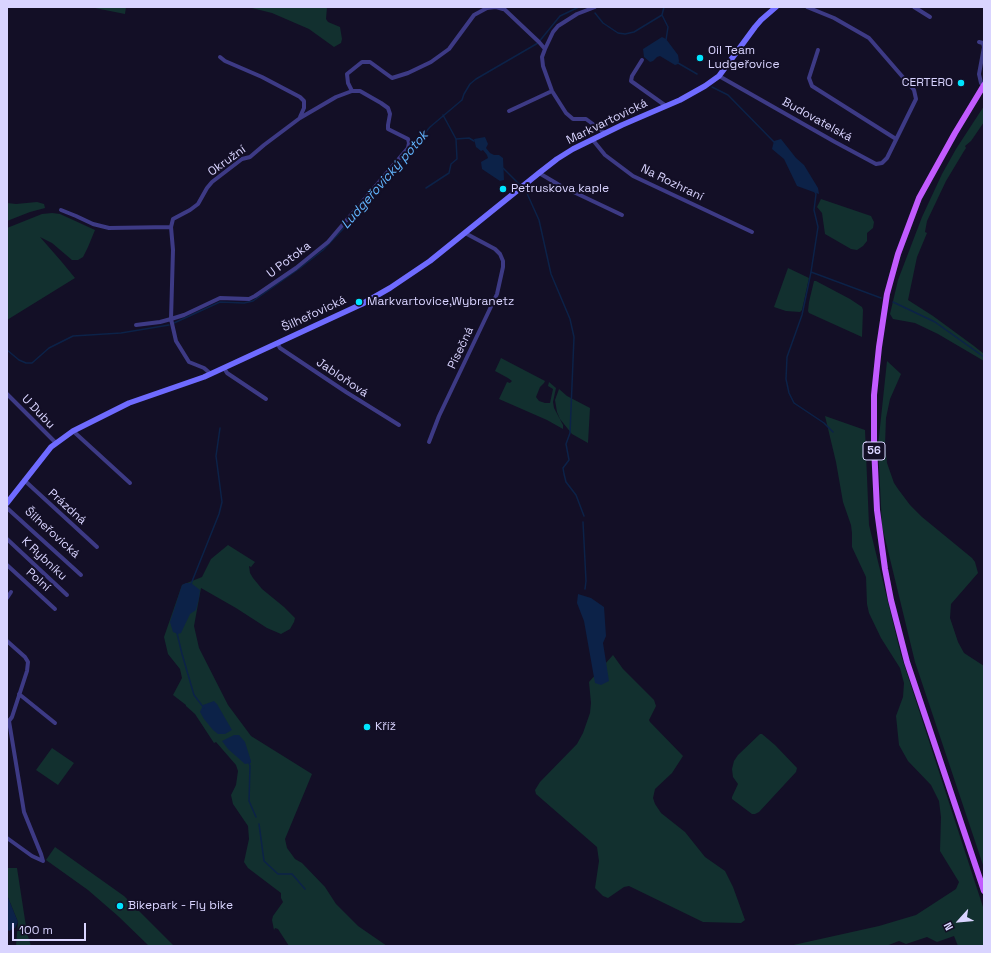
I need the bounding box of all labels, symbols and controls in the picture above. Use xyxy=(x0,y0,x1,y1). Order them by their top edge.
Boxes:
place label: Oil Team Ludgeřovice xyxy=(708,44,780,72)
marker: Oil Team Ludgeřovice xyxy=(695,53,705,63)
place label: CERTERO xyxy=(902,76,953,90)
marker: CERTERO xyxy=(956,78,966,88)
street label: Budovatelská xyxy=(779,95,855,145)
street label: Markvartovická xyxy=(564,96,650,148)
water label: Ludgeřovický potok xyxy=(338,128,432,232)
street label: Okružní xyxy=(205,143,249,179)
street label: Na Rozhraní xyxy=(638,162,706,204)
place label: Petruskova kaple xyxy=(511,182,609,196)
marker: Petruskova kaple xyxy=(498,184,508,194)
street label: U Potoka xyxy=(264,239,314,281)
street label: Šilheřovická xyxy=(280,293,348,335)
place label: Markvartovice,Wybranetz xyxy=(367,295,514,309)
marker: Markvartovice,Wybranetz xyxy=(354,297,364,307)
street label: Písečná xyxy=(445,325,477,371)
street label: Jabloňová xyxy=(313,355,371,401)
street label: U Dubu xyxy=(18,392,58,432)
road number: 56 xyxy=(863,442,885,460)
street label: Prázdná xyxy=(45,486,89,528)
street label: Šilheřovická xyxy=(22,505,82,561)
street label: K Rybníku xyxy=(18,534,70,584)
street label: Polní xyxy=(23,565,53,595)
place label: Kříž xyxy=(375,720,396,734)
marker: Kříž xyxy=(362,722,372,732)
place label: Bikepark - Fly bike xyxy=(128,899,233,913)
marker: Bikepark - Fly bike xyxy=(115,901,125,911)
north arrow xyxy=(939,901,979,941)
scale bar xyxy=(14,915,88,941)
text: N xyxy=(940,920,956,933)
text: 100 m xyxy=(19,922,53,938)

